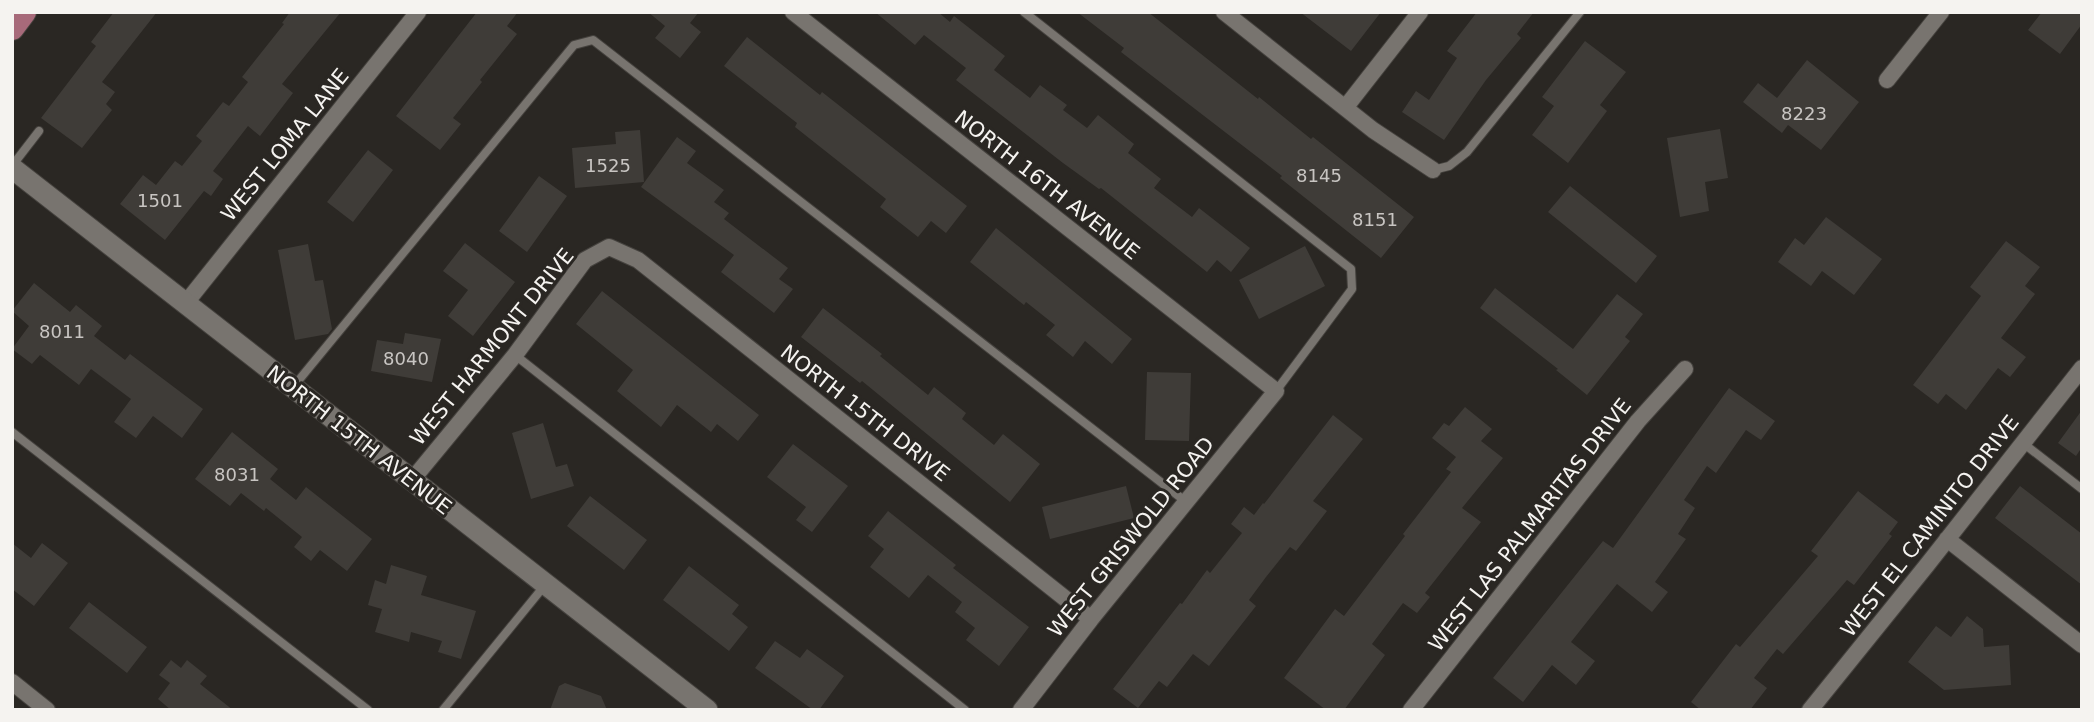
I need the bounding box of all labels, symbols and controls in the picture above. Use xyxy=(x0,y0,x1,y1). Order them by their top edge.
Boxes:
street label: WEST LOMA LANE xyxy=(216,64,354,226)
house number: 8223 xyxy=(1781,103,1827,124)
street label: NORTH 16TH AVENUE xyxy=(950,105,1144,265)
house number: 1525 xyxy=(585,155,631,176)
house number: 8145 xyxy=(1296,165,1342,186)
house number: 1501 xyxy=(137,190,183,211)
house number: 8151 xyxy=(1352,209,1398,230)
street label: WEST HARMONT DRIVE xyxy=(405,244,579,450)
house number: 8011 xyxy=(39,321,85,342)
street label: NORTH 15TH DRIVE xyxy=(776,340,954,486)
house number: 8040 xyxy=(383,348,429,369)
street label: NORTH 15TH AVENUE xyxy=(262,360,456,520)
street label: WEST LAS PALMARITAS DRIVE xyxy=(1424,394,1636,656)
street label: WEST EL CAMINITO DRIVE xyxy=(1836,411,2024,641)
street label: WEST GRISWOLD ROAD xyxy=(1043,432,1219,642)
house number: 8031 xyxy=(214,464,260,485)

